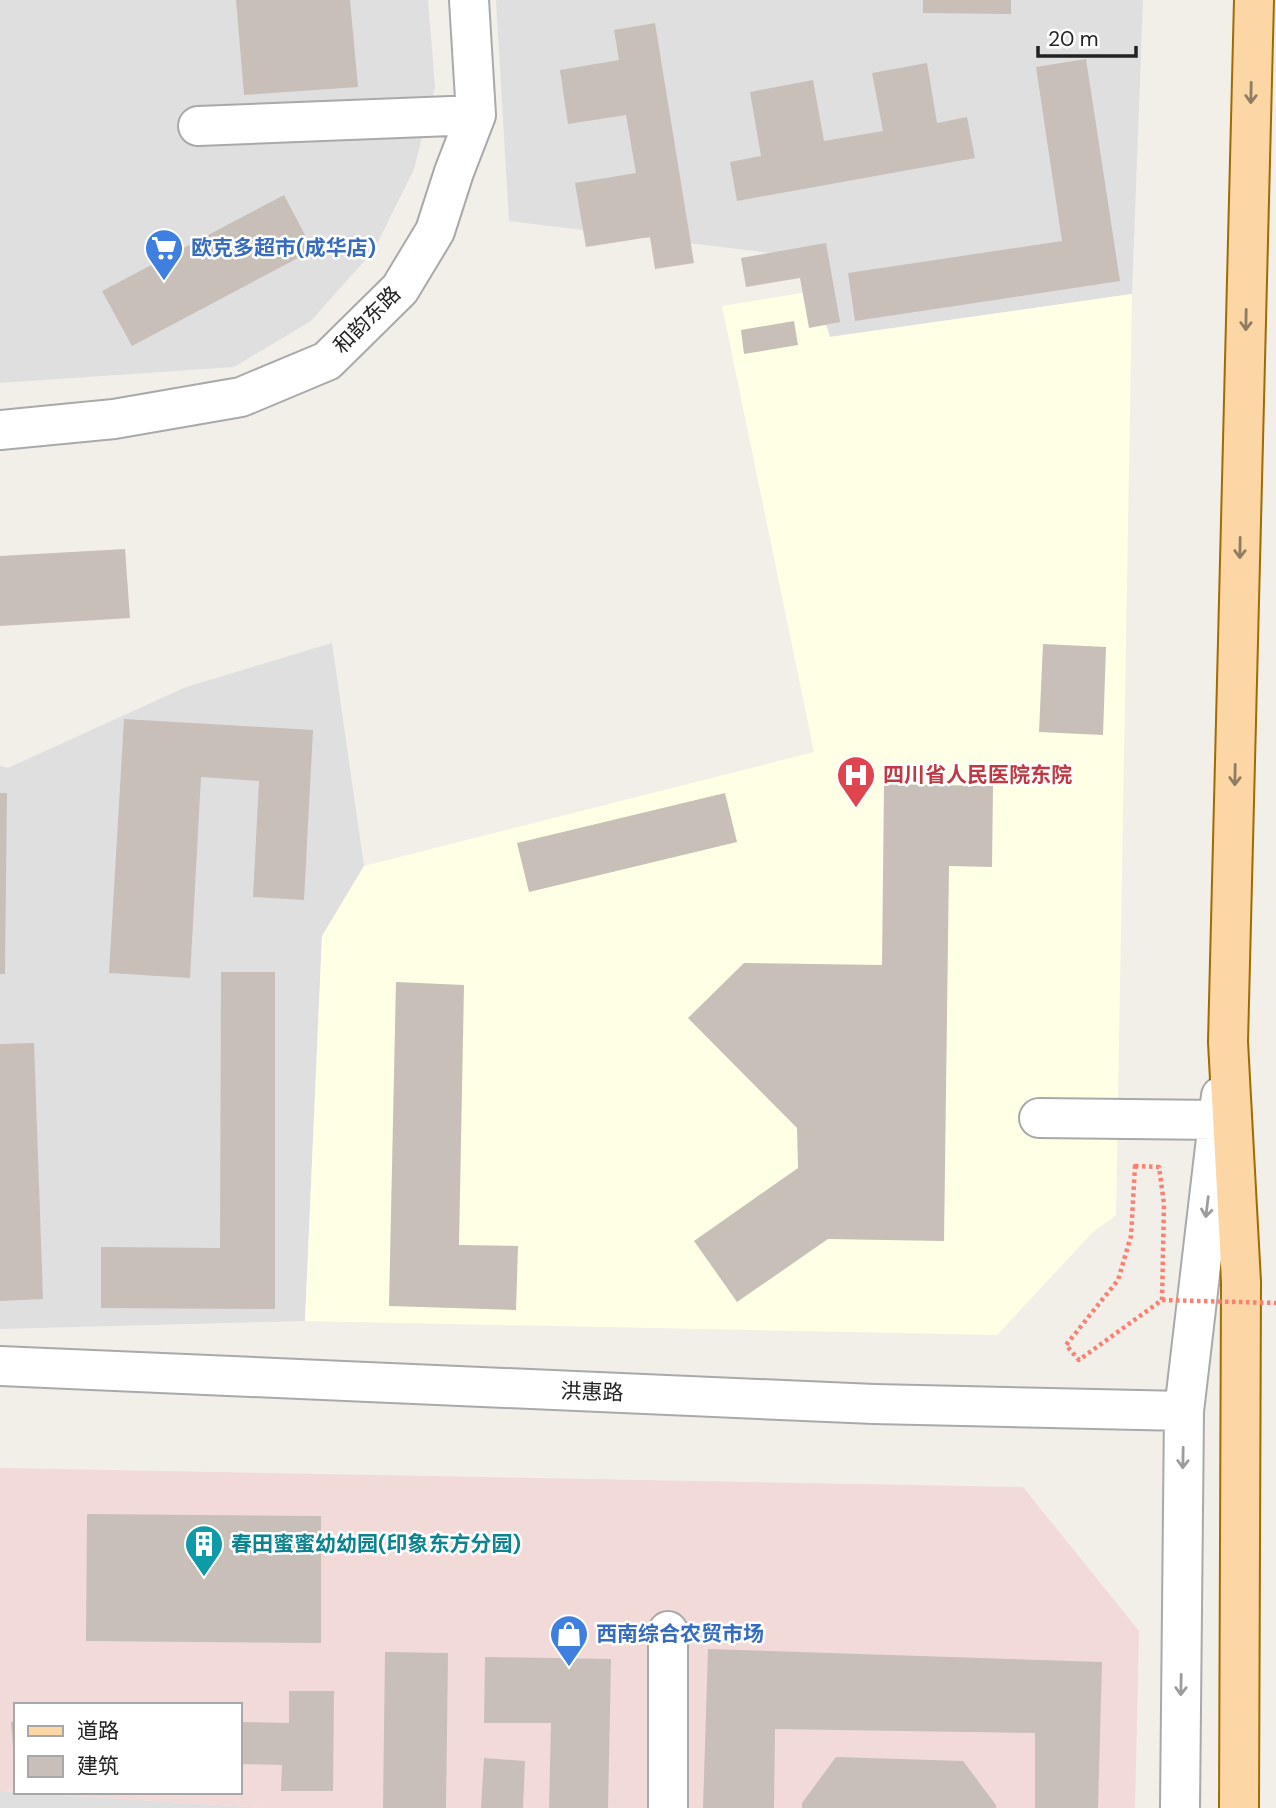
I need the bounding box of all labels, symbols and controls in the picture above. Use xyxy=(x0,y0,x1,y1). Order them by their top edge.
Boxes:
scale bar xyxy=(1038,14,1136,58)
text: 20 m xyxy=(1048,25,1099,53)
one-way arrow xyxy=(1245,81,1258,104)
supermarket icon: 欧克多超市(成华店) xyxy=(143,227,185,282)
place label: 欧克多超市(成华店) xyxy=(191,234,376,262)
street label: 和韵东路 xyxy=(327,280,407,360)
one-way arrow xyxy=(1239,308,1253,331)
one-way arrow xyxy=(1234,536,1247,559)
hospital icon: 四川省人民医院东院 xyxy=(835,754,877,809)
place label: 四川省人民医院东院 xyxy=(883,761,1072,789)
one-way arrow xyxy=(1228,763,1241,786)
one-way arrow xyxy=(1201,1195,1214,1218)
street label: 洪惠路 xyxy=(560,1377,624,1407)
one-way arrow xyxy=(1177,1446,1190,1469)
building icon: 春田蜜蜜幼幼园(印象东方分园) xyxy=(183,1523,225,1578)
place label: 春田蜜蜜幼幼园(印象东方分园) xyxy=(231,1530,521,1558)
shop icon: 西南综合农贸市场 xyxy=(548,1613,590,1668)
place label: 西南综合农贸市场 xyxy=(596,1620,764,1648)
one-way arrow xyxy=(1174,1673,1187,1696)
legend xyxy=(14,1703,242,1794)
text: 道路 xyxy=(77,1717,119,1745)
text: 建筑 xyxy=(77,1752,119,1780)

